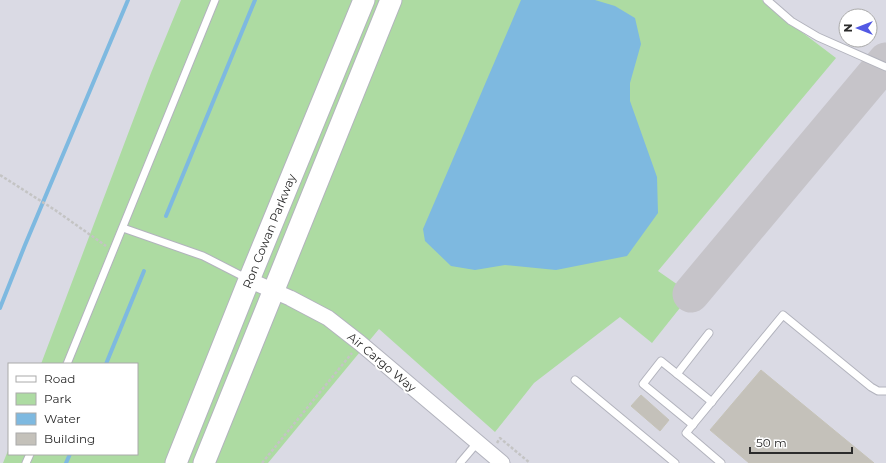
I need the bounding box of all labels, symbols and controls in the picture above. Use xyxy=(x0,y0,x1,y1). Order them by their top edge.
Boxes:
north arrow xyxy=(838,8,878,48)
text: N xyxy=(841,24,855,32)
street label: Ron Cowan Parkway xyxy=(239,171,299,291)
street label: Air Cargo Way xyxy=(345,329,420,395)
legend xyxy=(8,363,138,455)
text: Road xyxy=(44,371,75,386)
text: Park xyxy=(44,391,72,406)
text: Water xyxy=(44,411,81,426)
scale bar xyxy=(750,429,852,455)
text: Building xyxy=(44,431,95,446)
text: 50 m xyxy=(756,435,787,450)

